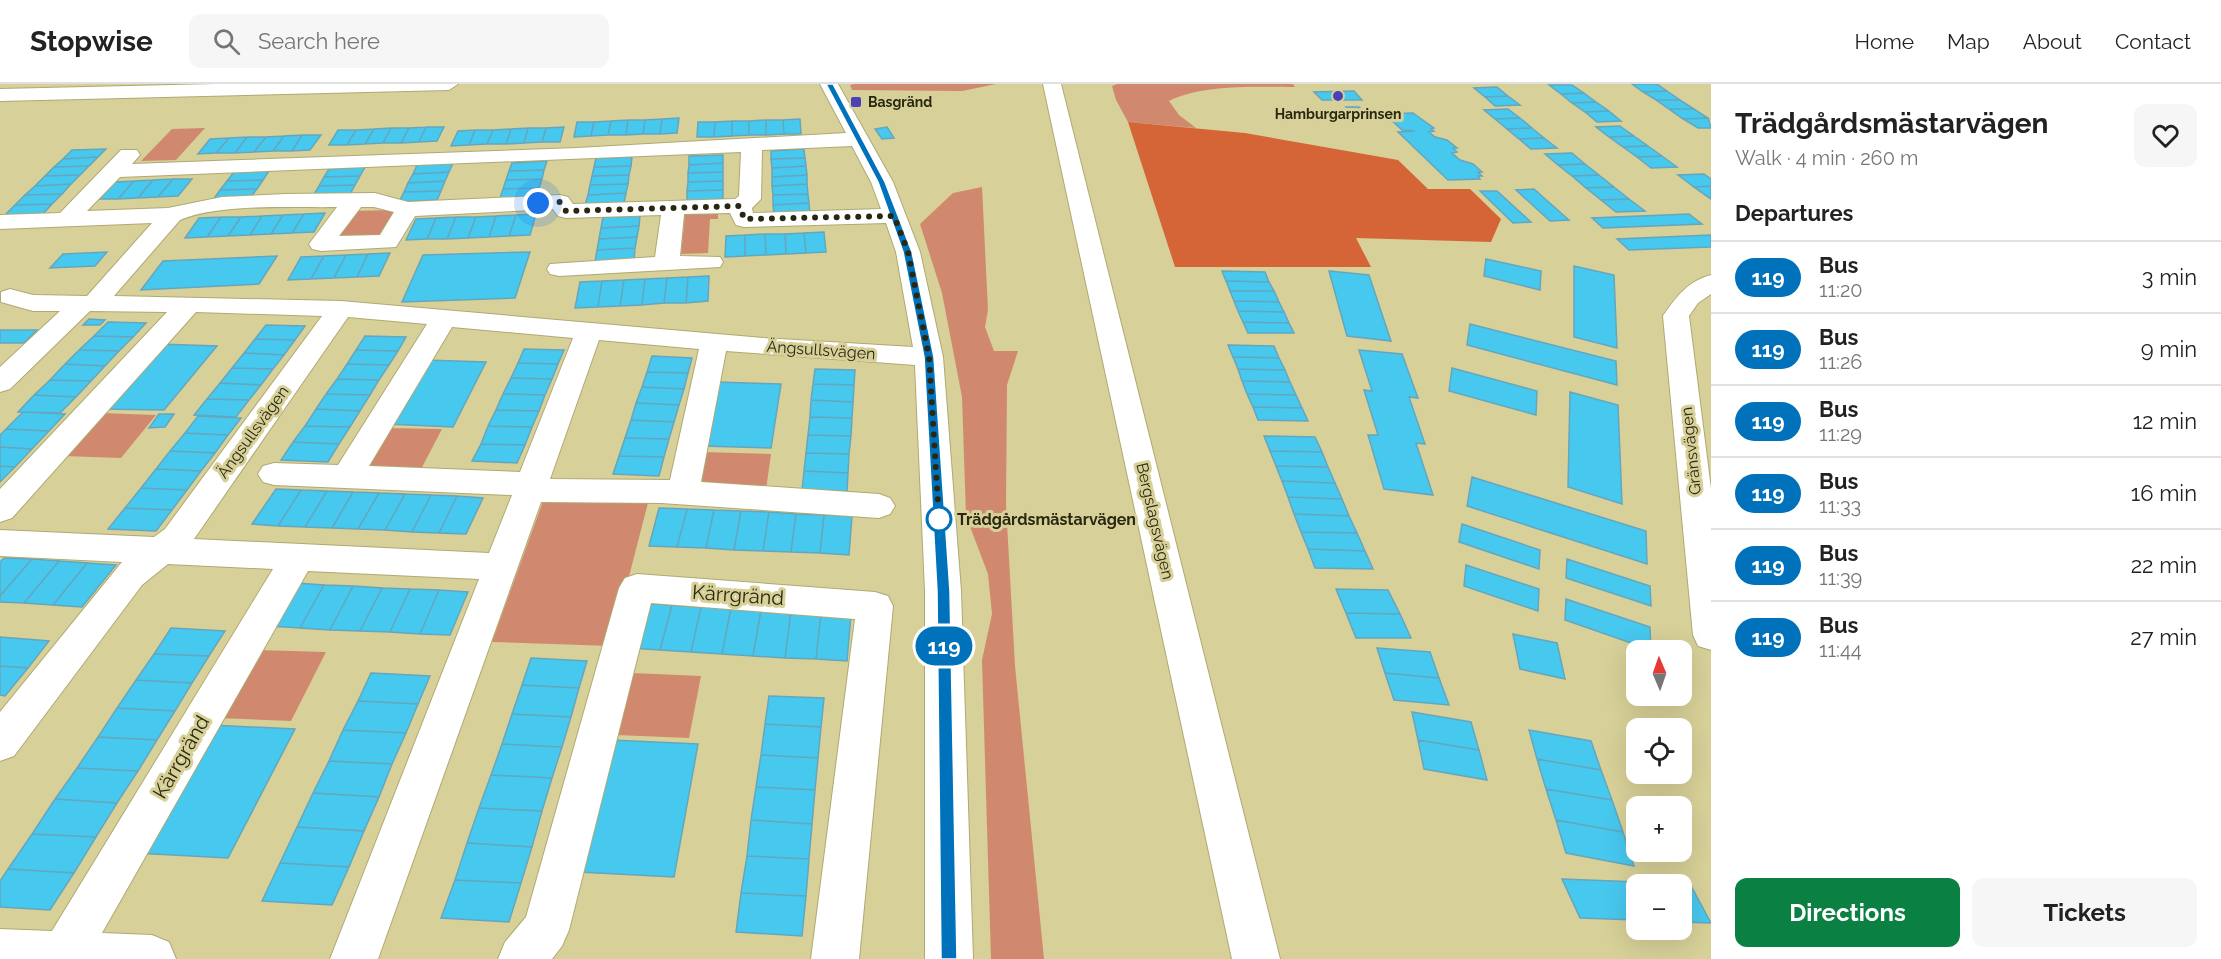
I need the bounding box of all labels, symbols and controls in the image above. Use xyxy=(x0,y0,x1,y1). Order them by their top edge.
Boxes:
search box xyxy=(189,14,609,68)
text: Stopwise xyxy=(30,25,153,58)
icon: search xyxy=(210,25,243,58)
text: Search here xyxy=(258,28,380,54)
text: Home xyxy=(1855,29,1914,54)
text: Map xyxy=(1947,29,1990,54)
text: About xyxy=(2023,29,2082,54)
text: Contact xyxy=(2115,29,2191,54)
marker: Hamburgarprinsen xyxy=(1331,89,1345,103)
place label: Basgränd xyxy=(868,94,932,110)
marker: Basgränd xyxy=(849,95,863,109)
button: heart xyxy=(2134,104,2197,167)
place label: Hamburgarprinsen xyxy=(1275,106,1401,122)
text: Trädgårdsmästarvägen xyxy=(1735,107,2048,140)
text: Walk · 4 min · 260 m xyxy=(1735,146,1918,170)
your location xyxy=(523,188,553,218)
text: Departures xyxy=(1735,200,1853,226)
text: Bus xyxy=(1819,252,1858,278)
text: 3 min xyxy=(2142,264,2197,290)
text: 119 xyxy=(1751,265,1785,290)
text: 11:20 xyxy=(1819,278,1863,302)
text: Bus xyxy=(1819,324,1858,350)
street label: Ängsullsvägen xyxy=(766,336,876,363)
text: 9 min xyxy=(2141,336,2197,362)
text: 119 xyxy=(1751,337,1785,362)
text: 11:26 xyxy=(1819,350,1862,374)
street label: Ängsullsvägen xyxy=(212,382,293,482)
text: Bus xyxy=(1819,396,1858,422)
street label: Gränsvägen xyxy=(1677,406,1705,496)
text: 12 min xyxy=(2133,408,2197,434)
text: 119 xyxy=(1751,409,1785,434)
text: 11:29 xyxy=(1819,422,1862,446)
street label: Bergslagsvägen xyxy=(1132,461,1178,581)
text: Bus xyxy=(1819,468,1858,494)
text: 16 min xyxy=(2131,480,2197,506)
text: 119 xyxy=(1751,481,1785,506)
text: 11:33 xyxy=(1819,494,1861,518)
marker: Trädgårdsmästarvägen xyxy=(926,506,952,532)
place label: Trädgårdsmästarvägen xyxy=(957,510,1136,529)
text: Bus xyxy=(1819,540,1858,566)
text: 22 min xyxy=(2131,552,2197,578)
text: 119 xyxy=(1751,553,1785,578)
text: 11:39 xyxy=(1819,566,1862,590)
street label: Kärrgränd xyxy=(691,580,785,610)
text: Bus xyxy=(1819,612,1858,638)
text: 27 min xyxy=(2130,624,2197,650)
text: 119 xyxy=(1751,625,1785,650)
line badge: 119 xyxy=(910,626,978,666)
text: 119 xyxy=(927,634,961,659)
text: 11:44 xyxy=(1819,638,1862,662)
north arrow xyxy=(1626,640,1692,706)
map controls xyxy=(1626,640,1692,940)
street label: Kärrgränd xyxy=(148,711,214,803)
button: locate xyxy=(1626,718,1692,784)
button: + xyxy=(1626,796,1692,862)
button: − xyxy=(1626,874,1692,940)
button: Directions xyxy=(1735,878,1960,947)
button: Tickets xyxy=(1972,878,2197,947)

